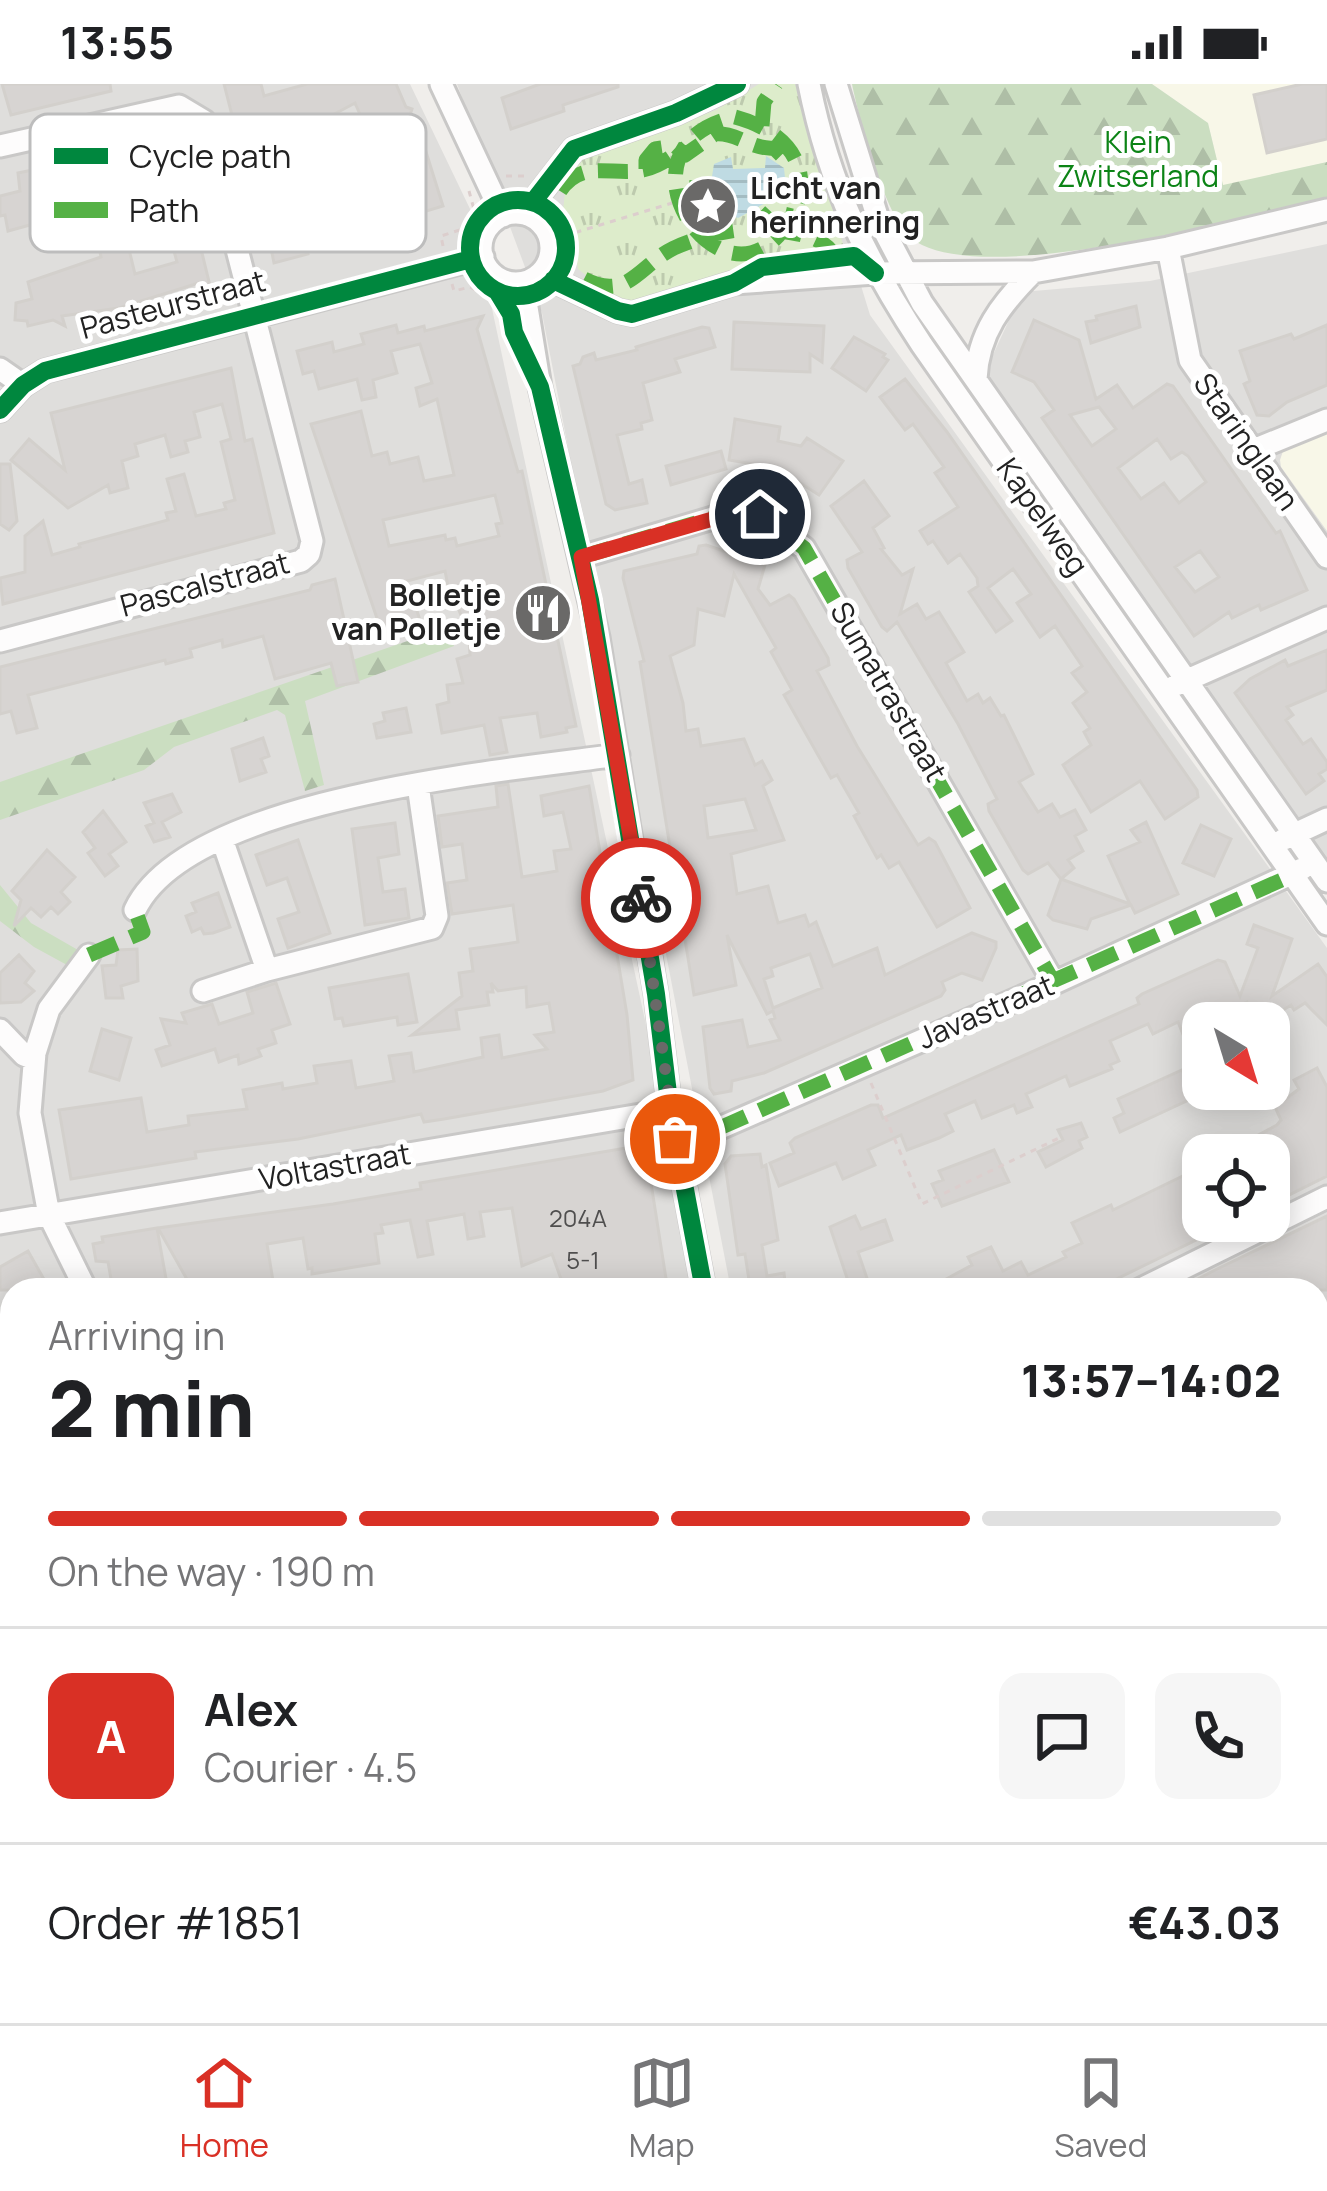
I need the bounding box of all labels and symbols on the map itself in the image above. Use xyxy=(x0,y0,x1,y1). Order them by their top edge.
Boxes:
legend xyxy=(30,114,426,252)
park label: Klein Zwitserland xyxy=(1057,121,1219,196)
text: Cycle path xyxy=(129,133,291,178)
place label: Licht van herinnering xyxy=(750,167,920,242)
place icon: Licht van herinnering xyxy=(677,175,739,237)
text: Path xyxy=(129,187,199,232)
street label: Pasteurstraat xyxy=(75,259,270,348)
street label: Staringlaan xyxy=(1185,364,1310,518)
street label: Kapelweg xyxy=(988,449,1099,583)
pin xyxy=(709,463,811,565)
street label: Pascalstraat xyxy=(116,541,294,626)
place label: Bolletje van Polletje xyxy=(331,574,501,649)
restaurant icon: Bolletje van Polletje xyxy=(512,582,574,644)
street label: Sumatrastraat xyxy=(821,594,957,788)
courier xyxy=(581,838,701,958)
street label: Javastraat xyxy=(911,964,1060,1058)
north arrow xyxy=(1182,1002,1290,1110)
pin xyxy=(624,1088,726,1190)
street label: Voltastraat xyxy=(256,1132,414,1199)
house number: 204A xyxy=(549,1201,607,1234)
house number: 5-1 xyxy=(566,1243,600,1276)

